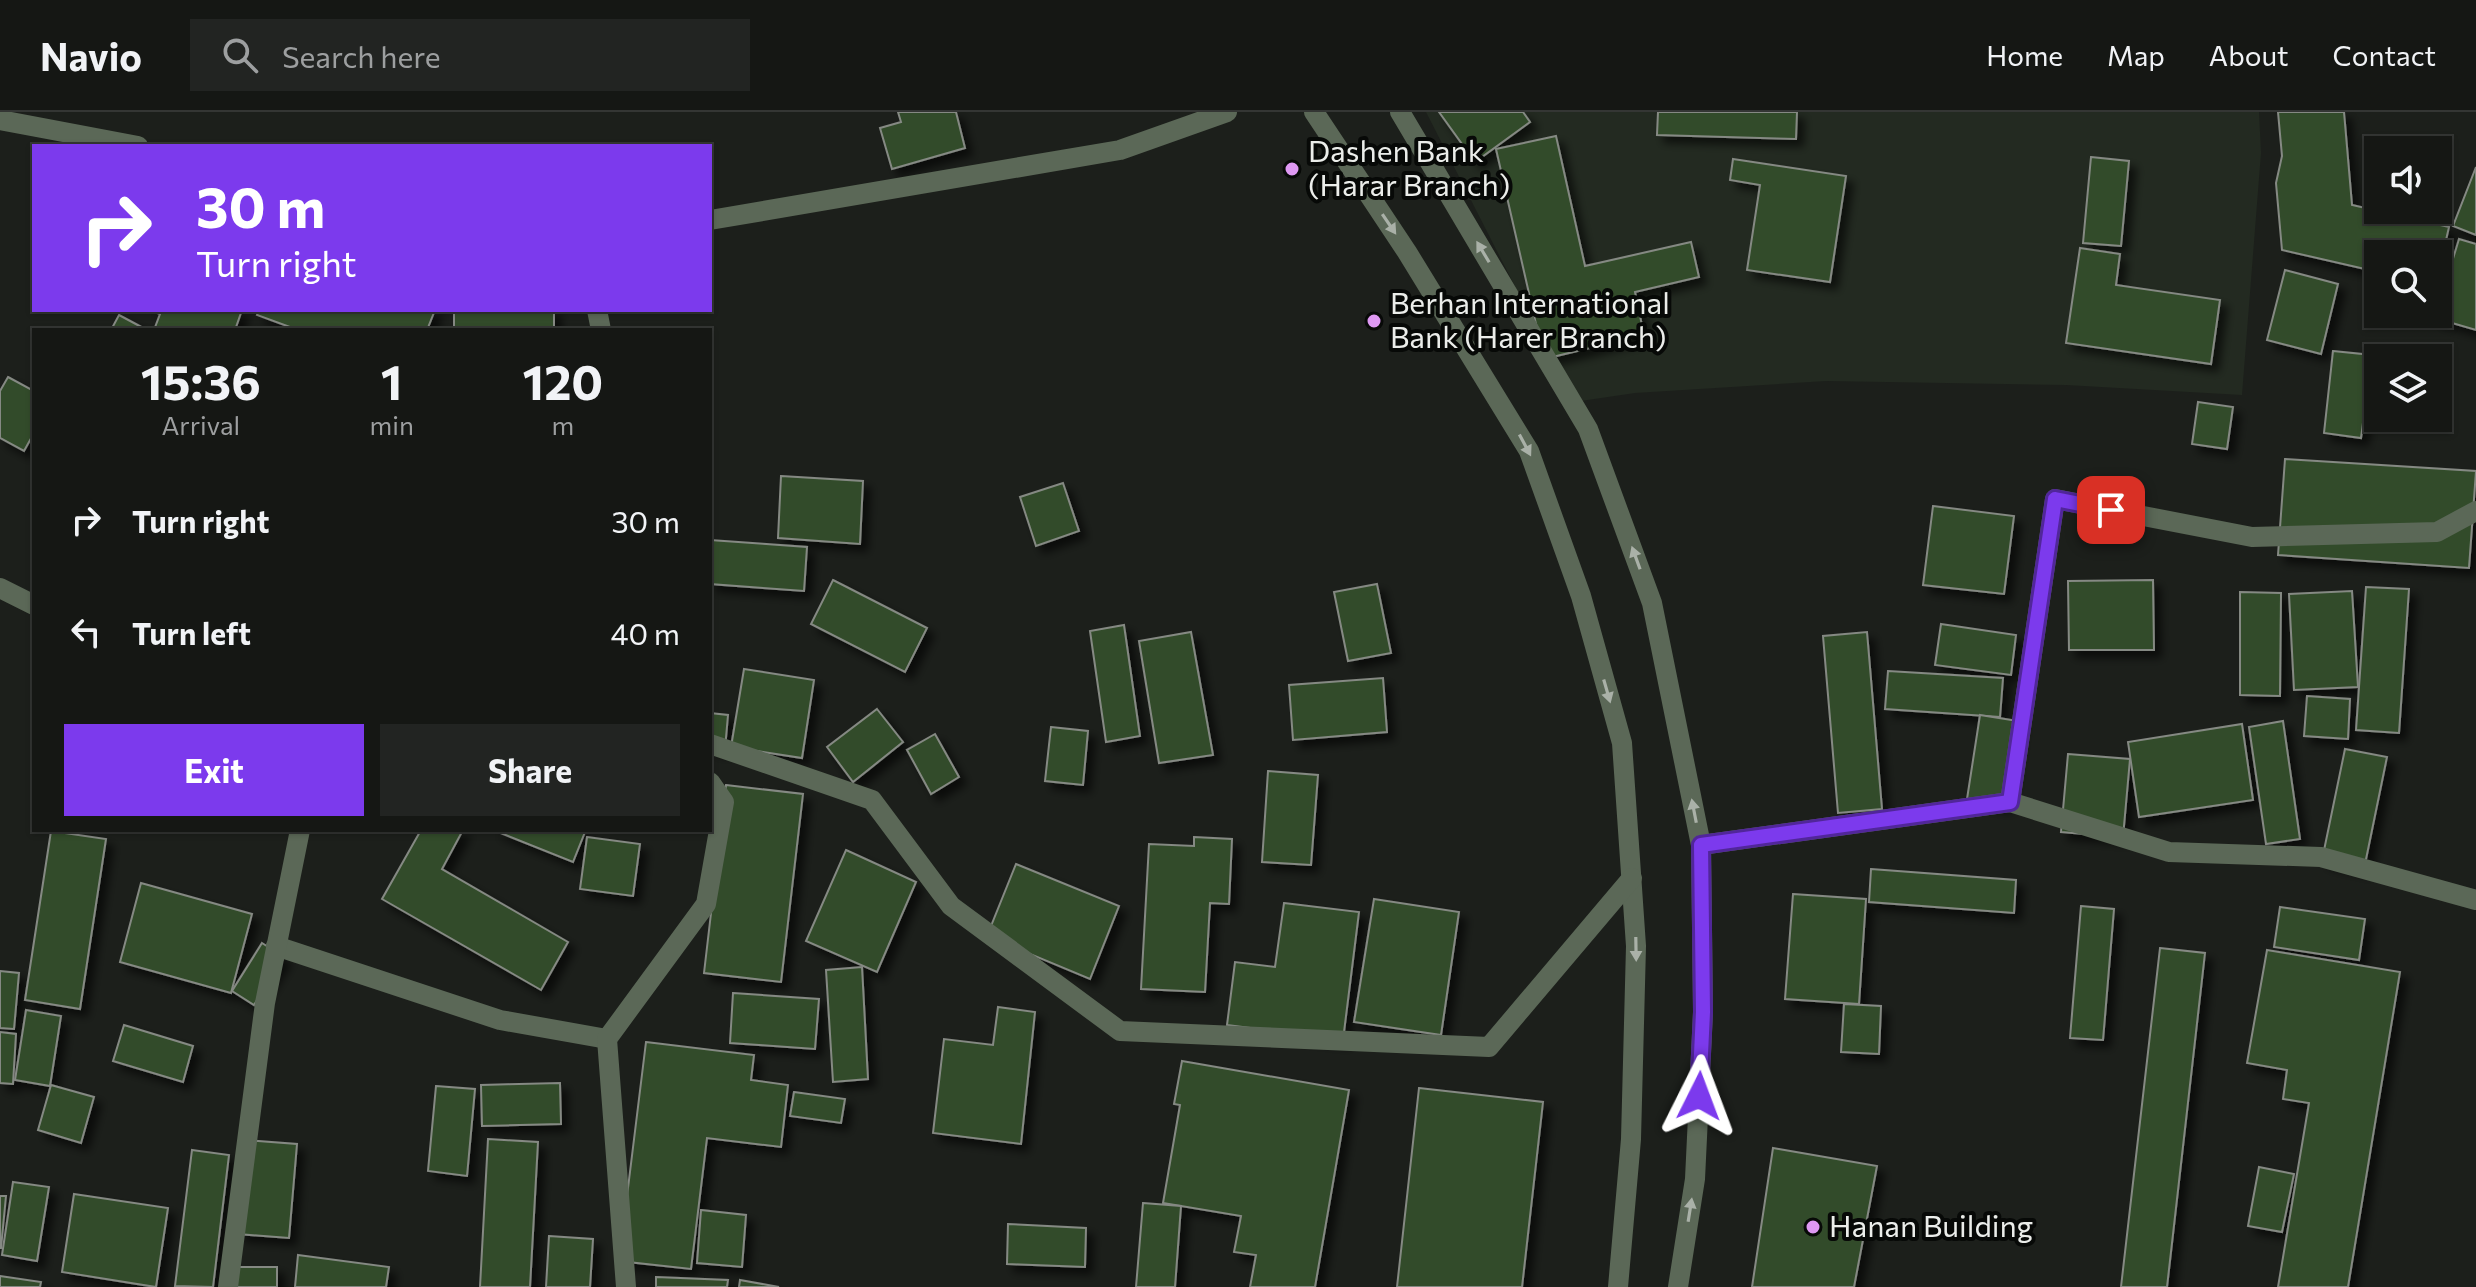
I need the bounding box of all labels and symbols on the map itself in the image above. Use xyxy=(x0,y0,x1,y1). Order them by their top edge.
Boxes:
place label: Dashen Bank (Harar Branch) xyxy=(1308,131,1510,202)
marker: Dashen Bank (Harar Branch) xyxy=(1283,160,1301,178)
one-way arrow xyxy=(1381,213,1396,234)
one-way arrow xyxy=(1476,241,1490,263)
place label: Berhan International Bank (Harer Branch) xyxy=(1390,283,1670,354)
marker: Berhan International Bank (Harer Branch) xyxy=(1365,312,1383,330)
one-way arrow xyxy=(1517,434,1531,456)
pin xyxy=(2077,476,2145,544)
one-way arrow xyxy=(1629,546,1641,570)
one-way arrow xyxy=(1601,680,1614,704)
one-way arrow xyxy=(1687,799,1700,824)
one-way arrow xyxy=(1630,937,1642,962)
position arrow xyxy=(1657,1054,1741,1138)
one-way arrow xyxy=(1685,1197,1697,1222)
place label: Hanan Building xyxy=(1829,1206,2033,1243)
marker: Hanan Building xyxy=(1804,1218,1822,1236)

